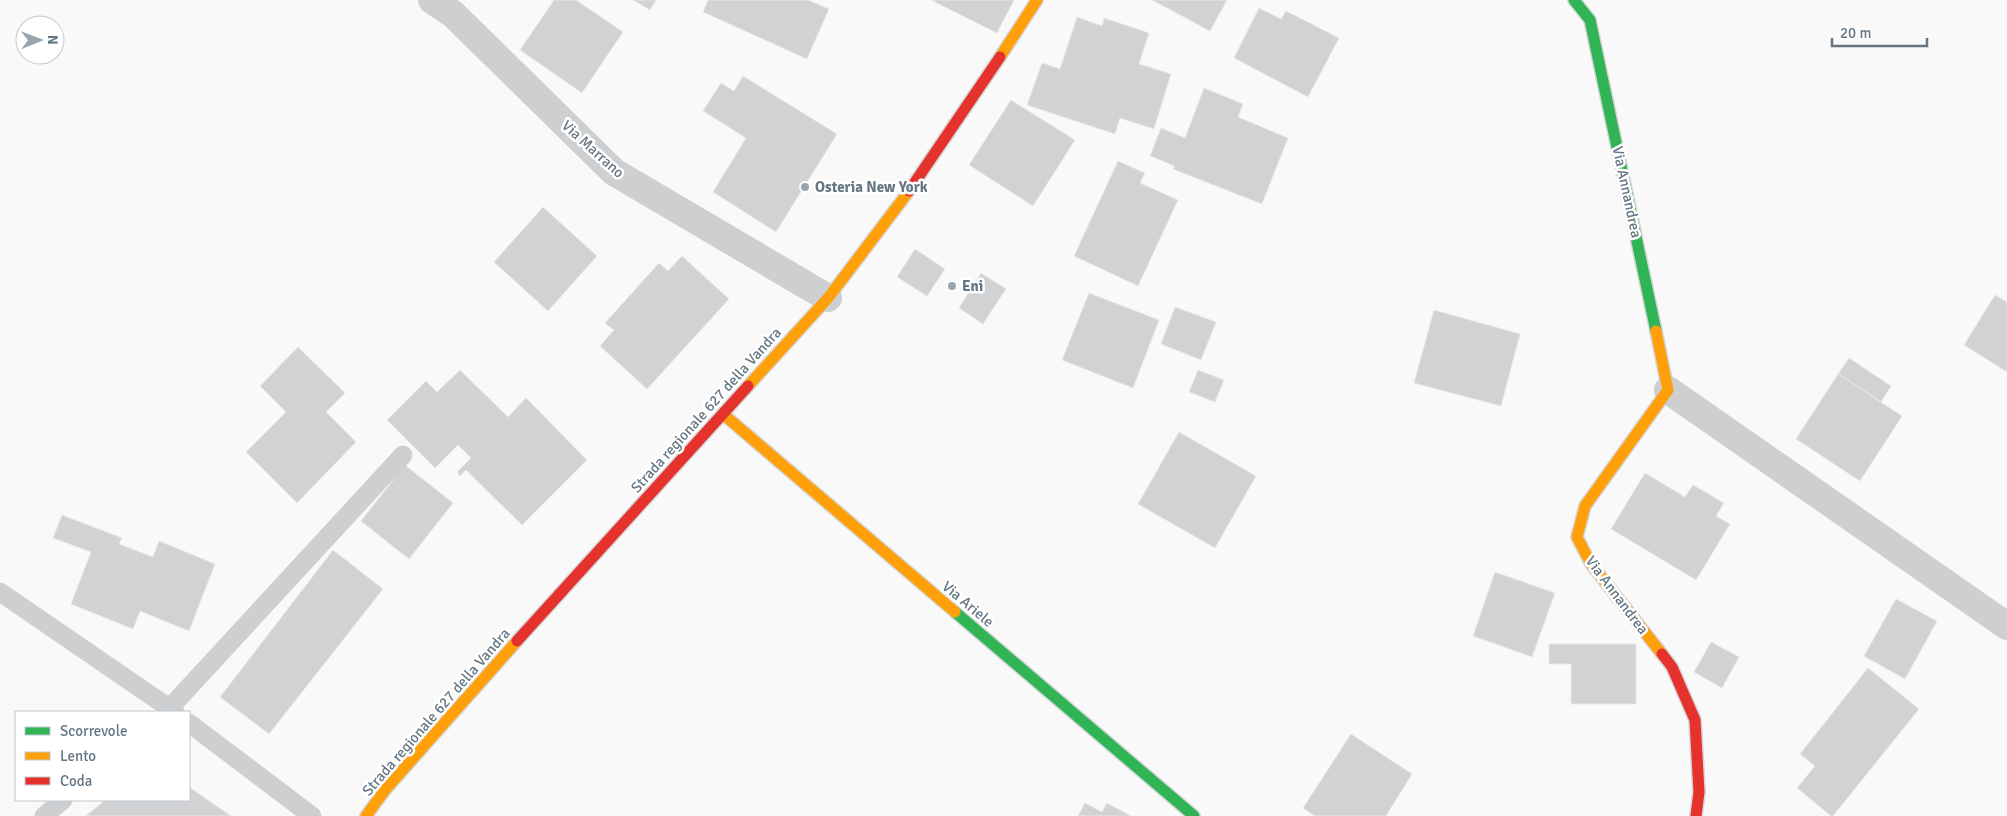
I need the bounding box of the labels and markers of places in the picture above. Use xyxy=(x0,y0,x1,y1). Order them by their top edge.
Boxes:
place label: Osteria New York xyxy=(815,178,928,196)
marker: Osteria New York xyxy=(799,181,811,193)
place label: Eni xyxy=(962,277,983,295)
marker: Eni xyxy=(946,280,958,292)

